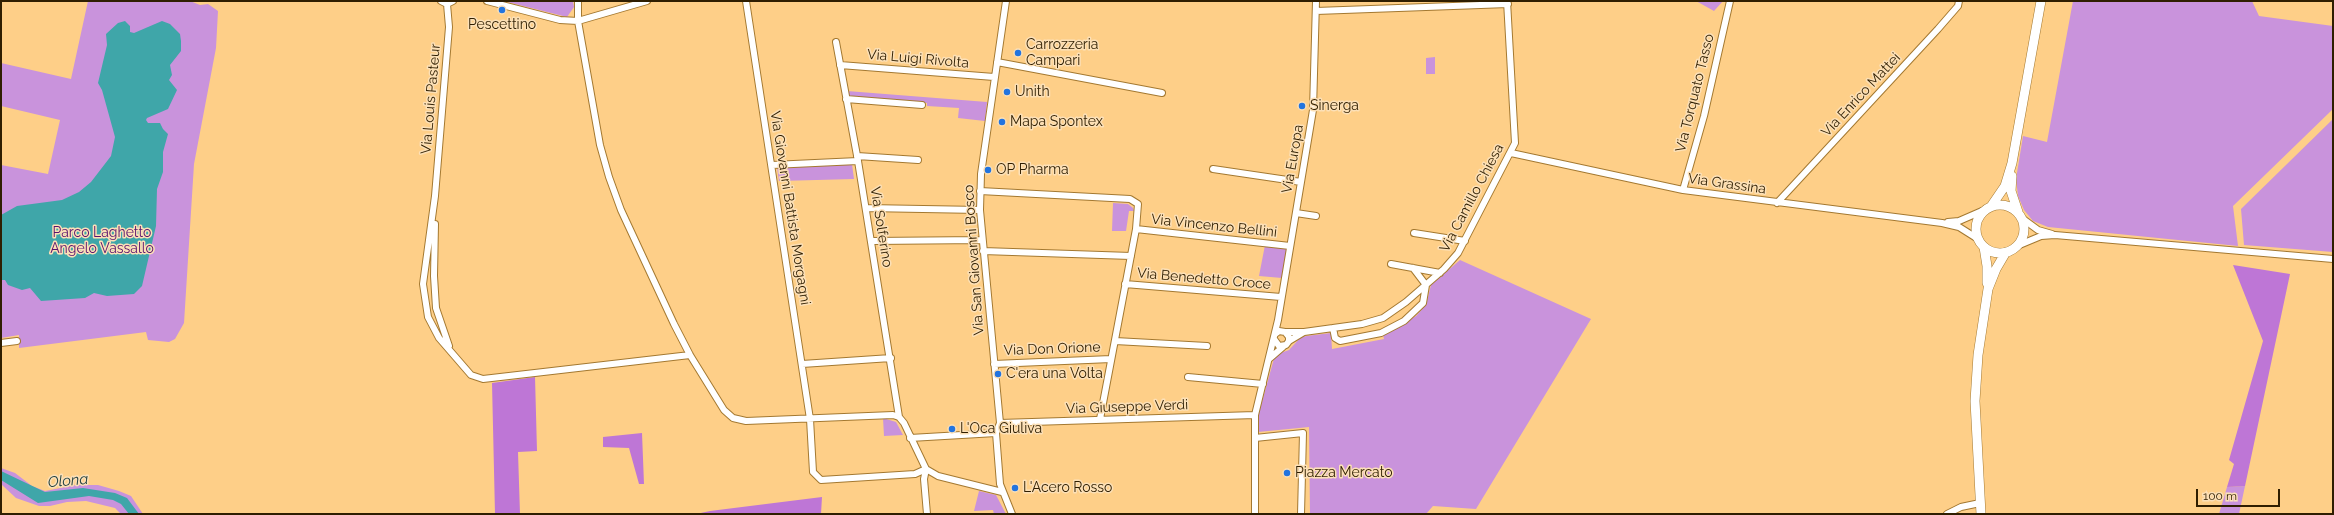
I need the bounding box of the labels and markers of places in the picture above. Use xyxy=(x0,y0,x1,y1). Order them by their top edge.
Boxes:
marker: Pescettino xyxy=(497,5,507,15)
place label: Pescettino xyxy=(468,17,536,33)
place label: Carrozzeria Campari xyxy=(1026,37,1098,70)
marker: Carrozzeria Campari xyxy=(1013,48,1023,58)
place label: Unith xyxy=(1015,84,1050,100)
marker: Unith xyxy=(1002,87,1012,97)
place label: Sinerga xyxy=(1310,98,1359,114)
marker: Sinerga xyxy=(1297,101,1307,111)
place label: Mapa Spontex xyxy=(1010,114,1103,130)
marker: Mapa Spontex xyxy=(997,117,1007,127)
place label: OP Pharma xyxy=(996,162,1069,178)
marker: OP Pharma xyxy=(983,165,993,175)
place label: C'era una Volta xyxy=(1006,366,1103,382)
marker: C'era una Volta xyxy=(993,369,1003,379)
place label: L'Oca Giuliva xyxy=(960,421,1042,437)
marker: L'Oca Giuliva xyxy=(947,424,957,434)
place label: Piazza Mercato xyxy=(1295,465,1393,481)
marker: Piazza Mercato xyxy=(1282,468,1292,478)
place label: L'Acero Rosso xyxy=(1023,480,1112,496)
marker: L'Acero Rosso xyxy=(1010,483,1020,493)

